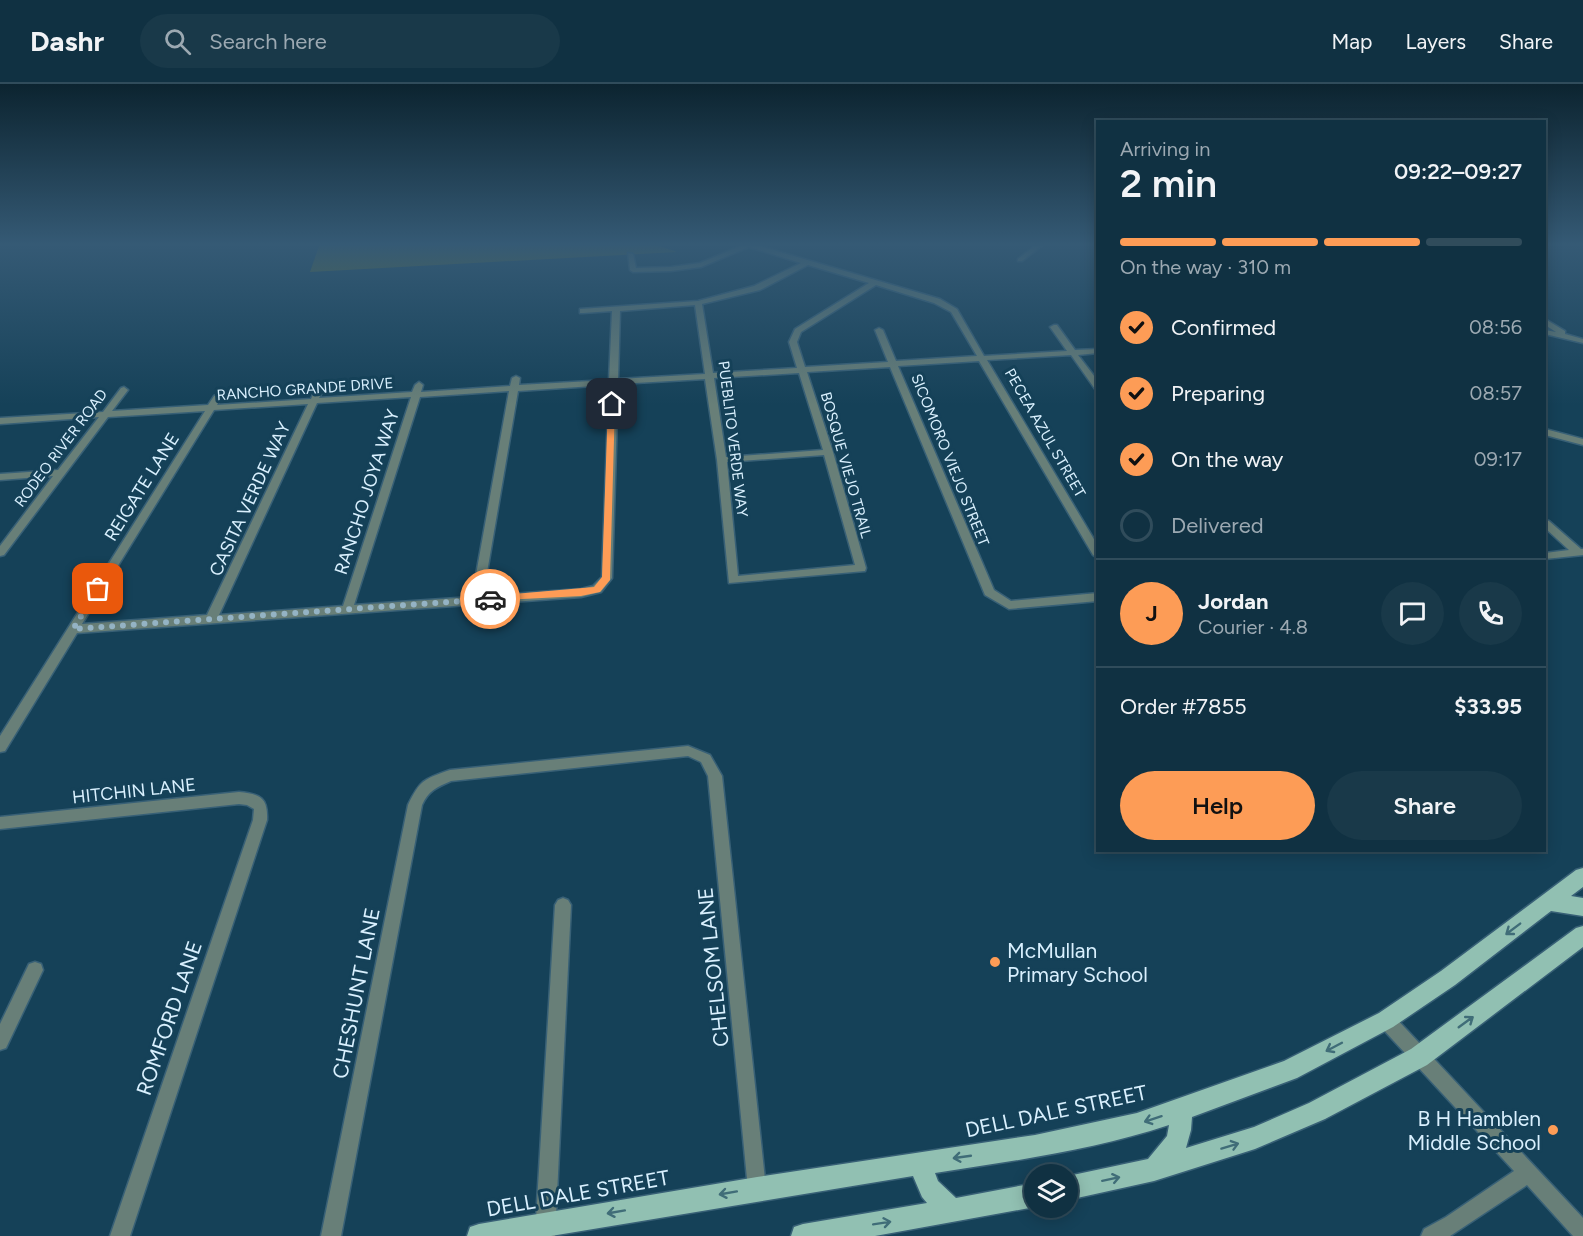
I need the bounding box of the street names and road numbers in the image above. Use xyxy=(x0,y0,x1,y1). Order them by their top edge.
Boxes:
street label: PUEBLITO VERDE WAY xyxy=(714,360,752,518)
street label: PECEA AZUL STREET xyxy=(1001,365,1090,501)
street label: SICOMORO VIEJO STREET xyxy=(907,371,993,549)
street label: RANCHO GRANDE DRIVE xyxy=(216,374,394,404)
street label: RODEO RIVER ROAD xyxy=(11,386,111,510)
street label: BOSQUE VIEJO TRAIL xyxy=(817,390,876,540)
street label: RANCHO JOYA WAY xyxy=(330,406,404,577)
street label: CASITA VERDE WAY xyxy=(205,418,295,580)
street label: REIGATE LANE xyxy=(100,429,184,545)
street label: HITCHIN LANE xyxy=(71,774,197,808)
street label: CHELSOM LANE xyxy=(692,886,734,1048)
street label: CHESHUNT LANE xyxy=(327,905,385,1081)
street label: ROMFORD LANE xyxy=(131,938,207,1098)
street label: DELL DALE STREET xyxy=(963,1079,1150,1142)
street label: DELL DALE STREET xyxy=(485,1165,672,1221)

